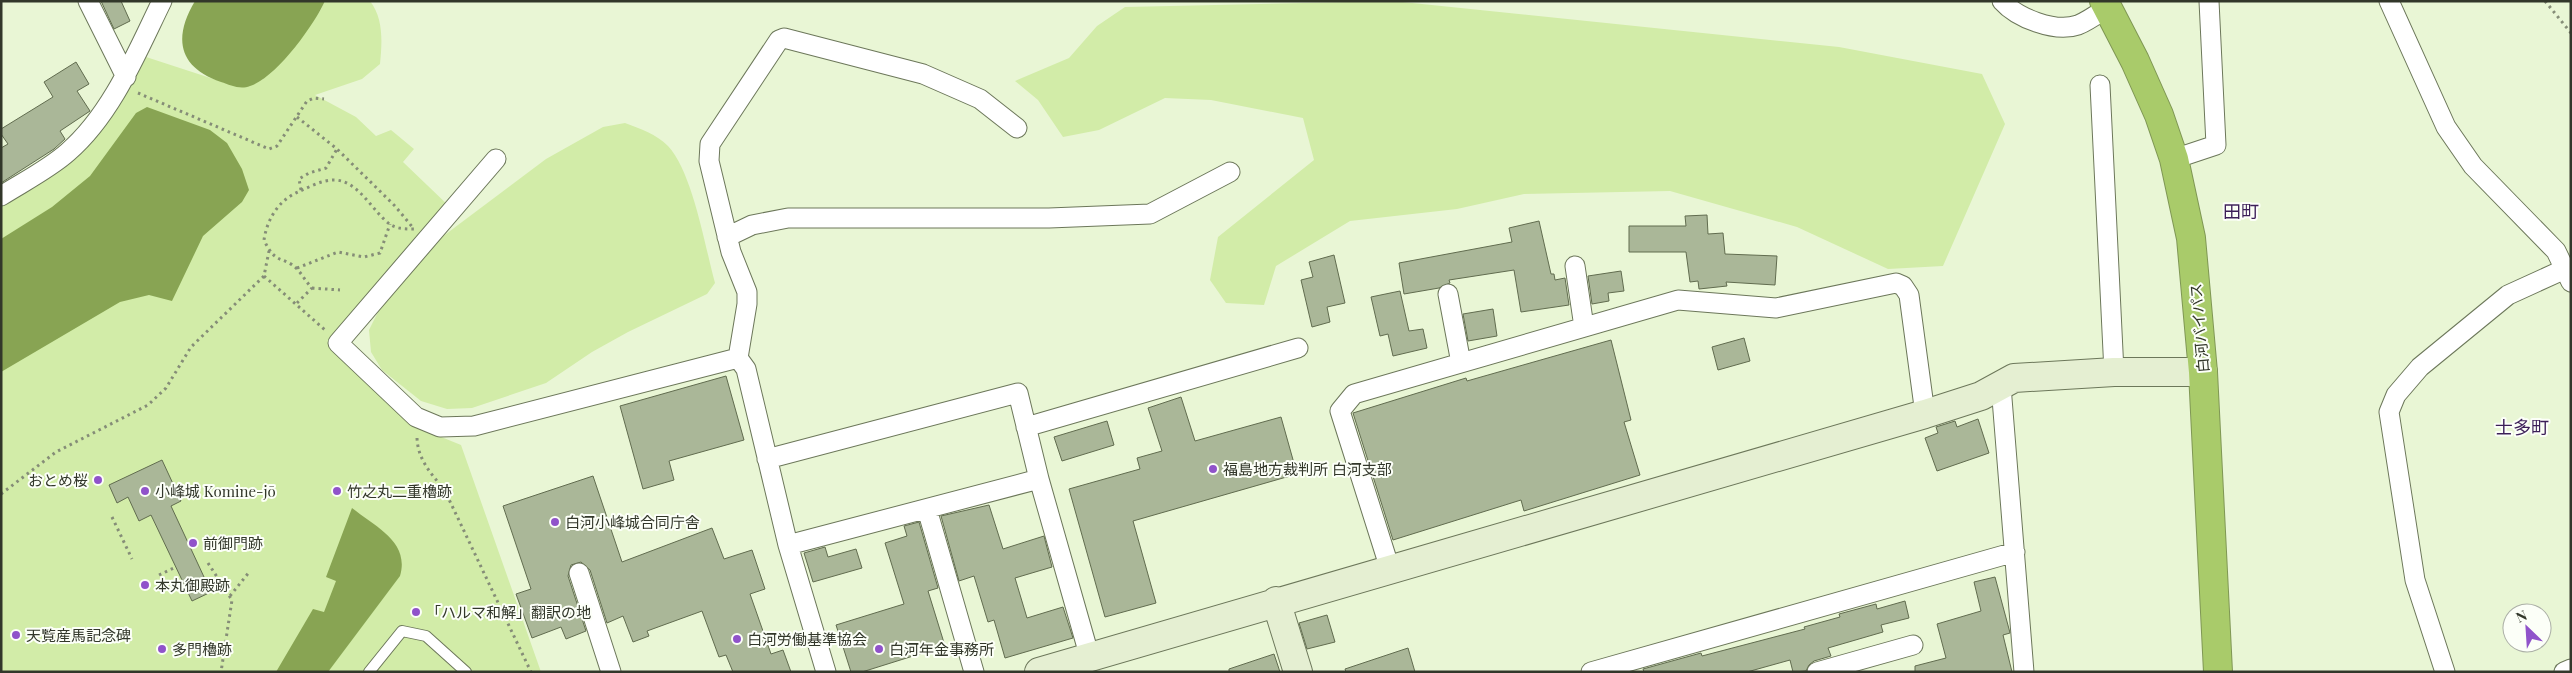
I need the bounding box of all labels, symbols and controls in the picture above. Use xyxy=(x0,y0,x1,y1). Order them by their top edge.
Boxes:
district label: 田町 xyxy=(2223,199,2259,223)
street label: 白河バイパス xyxy=(2185,282,2213,374)
district label: 士多町 xyxy=(2495,415,2549,439)
place label: 福島地方裁判所 白河支部 xyxy=(1223,459,1392,479)
marker: 福島地方裁判所 白河支部 xyxy=(1207,463,1219,475)
place label: おとめ桜 xyxy=(28,470,88,490)
marker: おとめ桜 xyxy=(92,474,104,486)
place label: 小峰城 Komine-jō xyxy=(155,481,276,501)
place label: 竹之丸二重櫓跡 xyxy=(347,481,452,501)
marker: 小峰城 Komine-jō xyxy=(139,485,151,497)
marker: 竹之丸二重櫓跡 xyxy=(331,485,343,497)
place label: 白河小峰城合同庁舎 xyxy=(565,512,700,532)
marker: 白河小峰城合同庁舎 xyxy=(549,516,561,528)
place label: 前御門跡 xyxy=(203,533,263,553)
marker: 前御門跡 xyxy=(187,537,199,549)
place label: 本丸御殿跡 xyxy=(155,575,230,595)
marker: 本丸御殿跡 xyxy=(139,579,151,591)
place label: 「ハルマ和解」翻訳の地 xyxy=(426,602,591,622)
north arrow xyxy=(2502,603,2552,653)
text: N xyxy=(2513,605,2530,627)
marker: 「ハルマ和解」翻訳の地 xyxy=(410,606,422,618)
place label: 天覧産馬記念碑 xyxy=(26,625,131,645)
marker: 天覧産馬記念碑 xyxy=(10,629,22,641)
place label: 白河労働基準協会 xyxy=(747,629,867,649)
marker: 白河労働基準協会 xyxy=(731,633,743,645)
place label: 多門櫓跡 xyxy=(172,639,232,659)
place label: 白河年金事務所 xyxy=(889,639,994,659)
marker: 多門櫓跡 xyxy=(156,643,168,655)
marker: 白河年金事務所 xyxy=(873,643,885,655)

